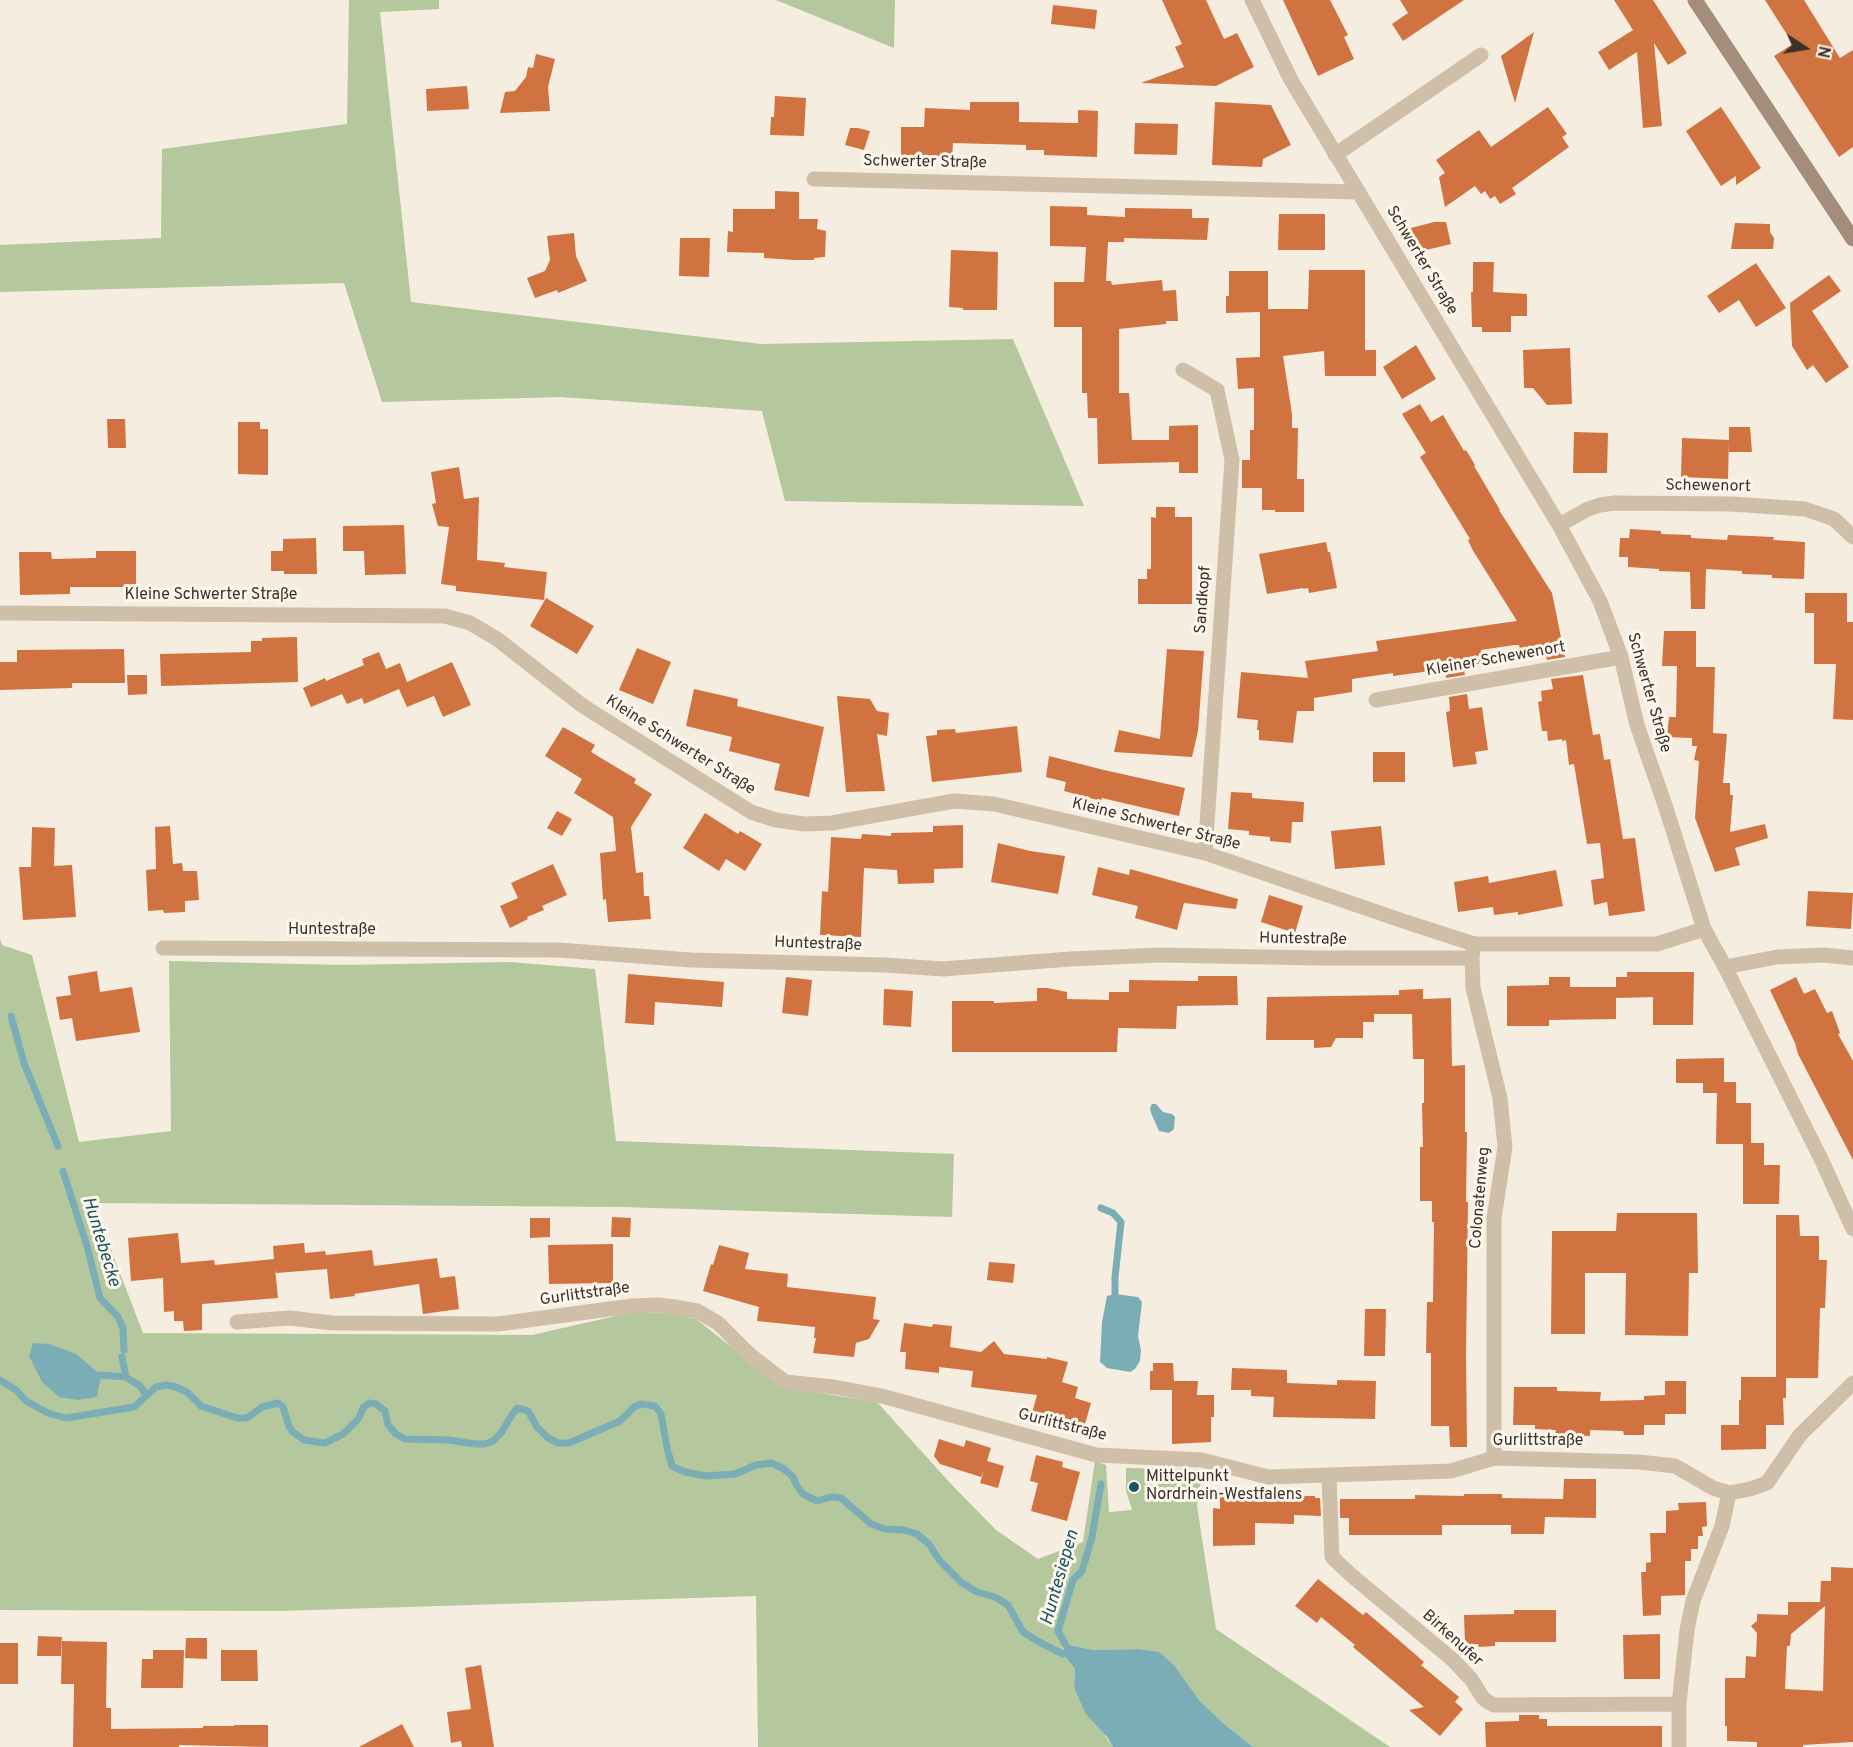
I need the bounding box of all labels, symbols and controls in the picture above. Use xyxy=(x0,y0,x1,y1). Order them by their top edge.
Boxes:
north arrow xyxy=(1775,18,1835,78)
text: N xyxy=(1812,44,1834,59)
street label: Schwerter Straße xyxy=(863,152,987,174)
street label: Schwerter Straße xyxy=(1381,203,1461,319)
street label: Schewenort xyxy=(1665,477,1751,497)
street label: Sandkopf xyxy=(1192,566,1216,634)
street label: Kleine Schwerter Straße xyxy=(125,586,297,606)
street label: Schwerter Straße xyxy=(1622,631,1674,755)
street label: Kleiner Schewenort xyxy=(1425,638,1567,682)
street label: Kleine Schwerter Straße xyxy=(602,692,758,800)
street label: Kleine Schwerter Straße xyxy=(1070,795,1242,855)
street label: Huntestraße xyxy=(288,921,376,941)
street label: Huntestraße xyxy=(1259,930,1347,950)
street label: Huntestraße xyxy=(774,934,862,956)
street label: Colonatenweg xyxy=(1467,1146,1495,1250)
water label: Huntebecke xyxy=(76,1195,124,1289)
street label: Gurlittstraße xyxy=(539,1279,631,1311)
street label: Gurlittstraße xyxy=(1016,1406,1108,1446)
street label: Gurlittstraße xyxy=(1493,1432,1583,1452)
place label: Mittelpunkt Nordrhein-Westfalens xyxy=(1146,1468,1302,1506)
marker: Mittelpunkt Nordrhein-Westfalens xyxy=(1127,1480,1141,1494)
water label: Huntesiepen xyxy=(1037,1528,1085,1628)
street label: Birkenufer xyxy=(1418,1607,1486,1671)

